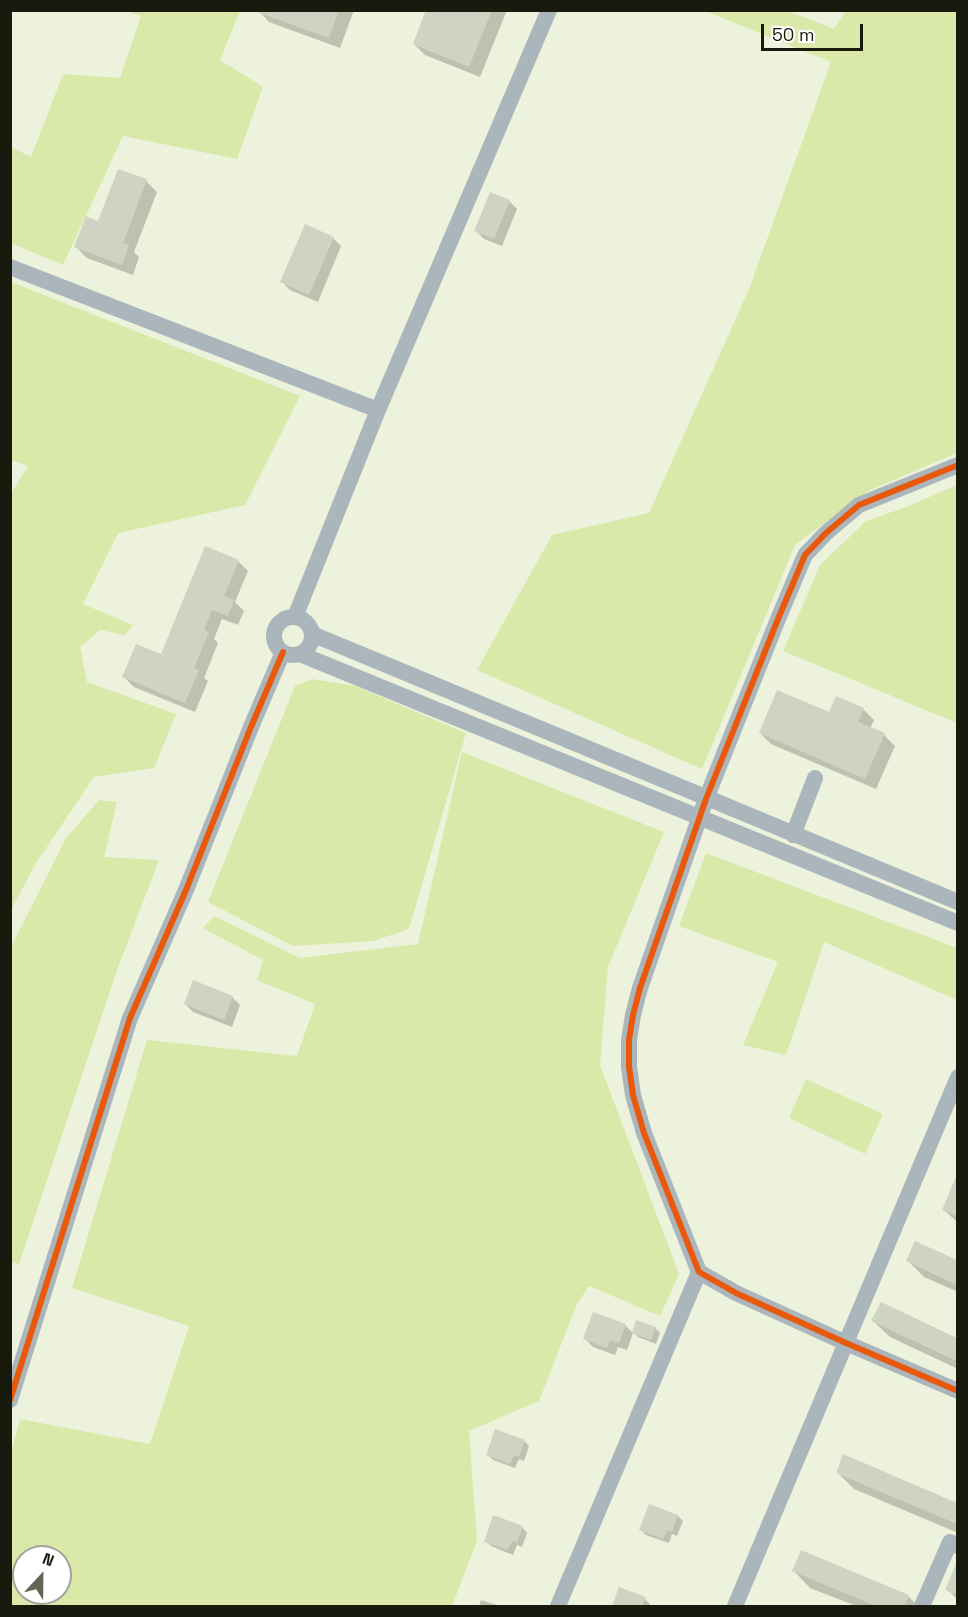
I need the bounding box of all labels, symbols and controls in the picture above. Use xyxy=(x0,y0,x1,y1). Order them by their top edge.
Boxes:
scale bar xyxy=(764,12,866,50)
text: 50 m xyxy=(772,23,814,46)
north arrow xyxy=(12,1545,72,1605)
text: N xyxy=(39,1548,57,1571)

